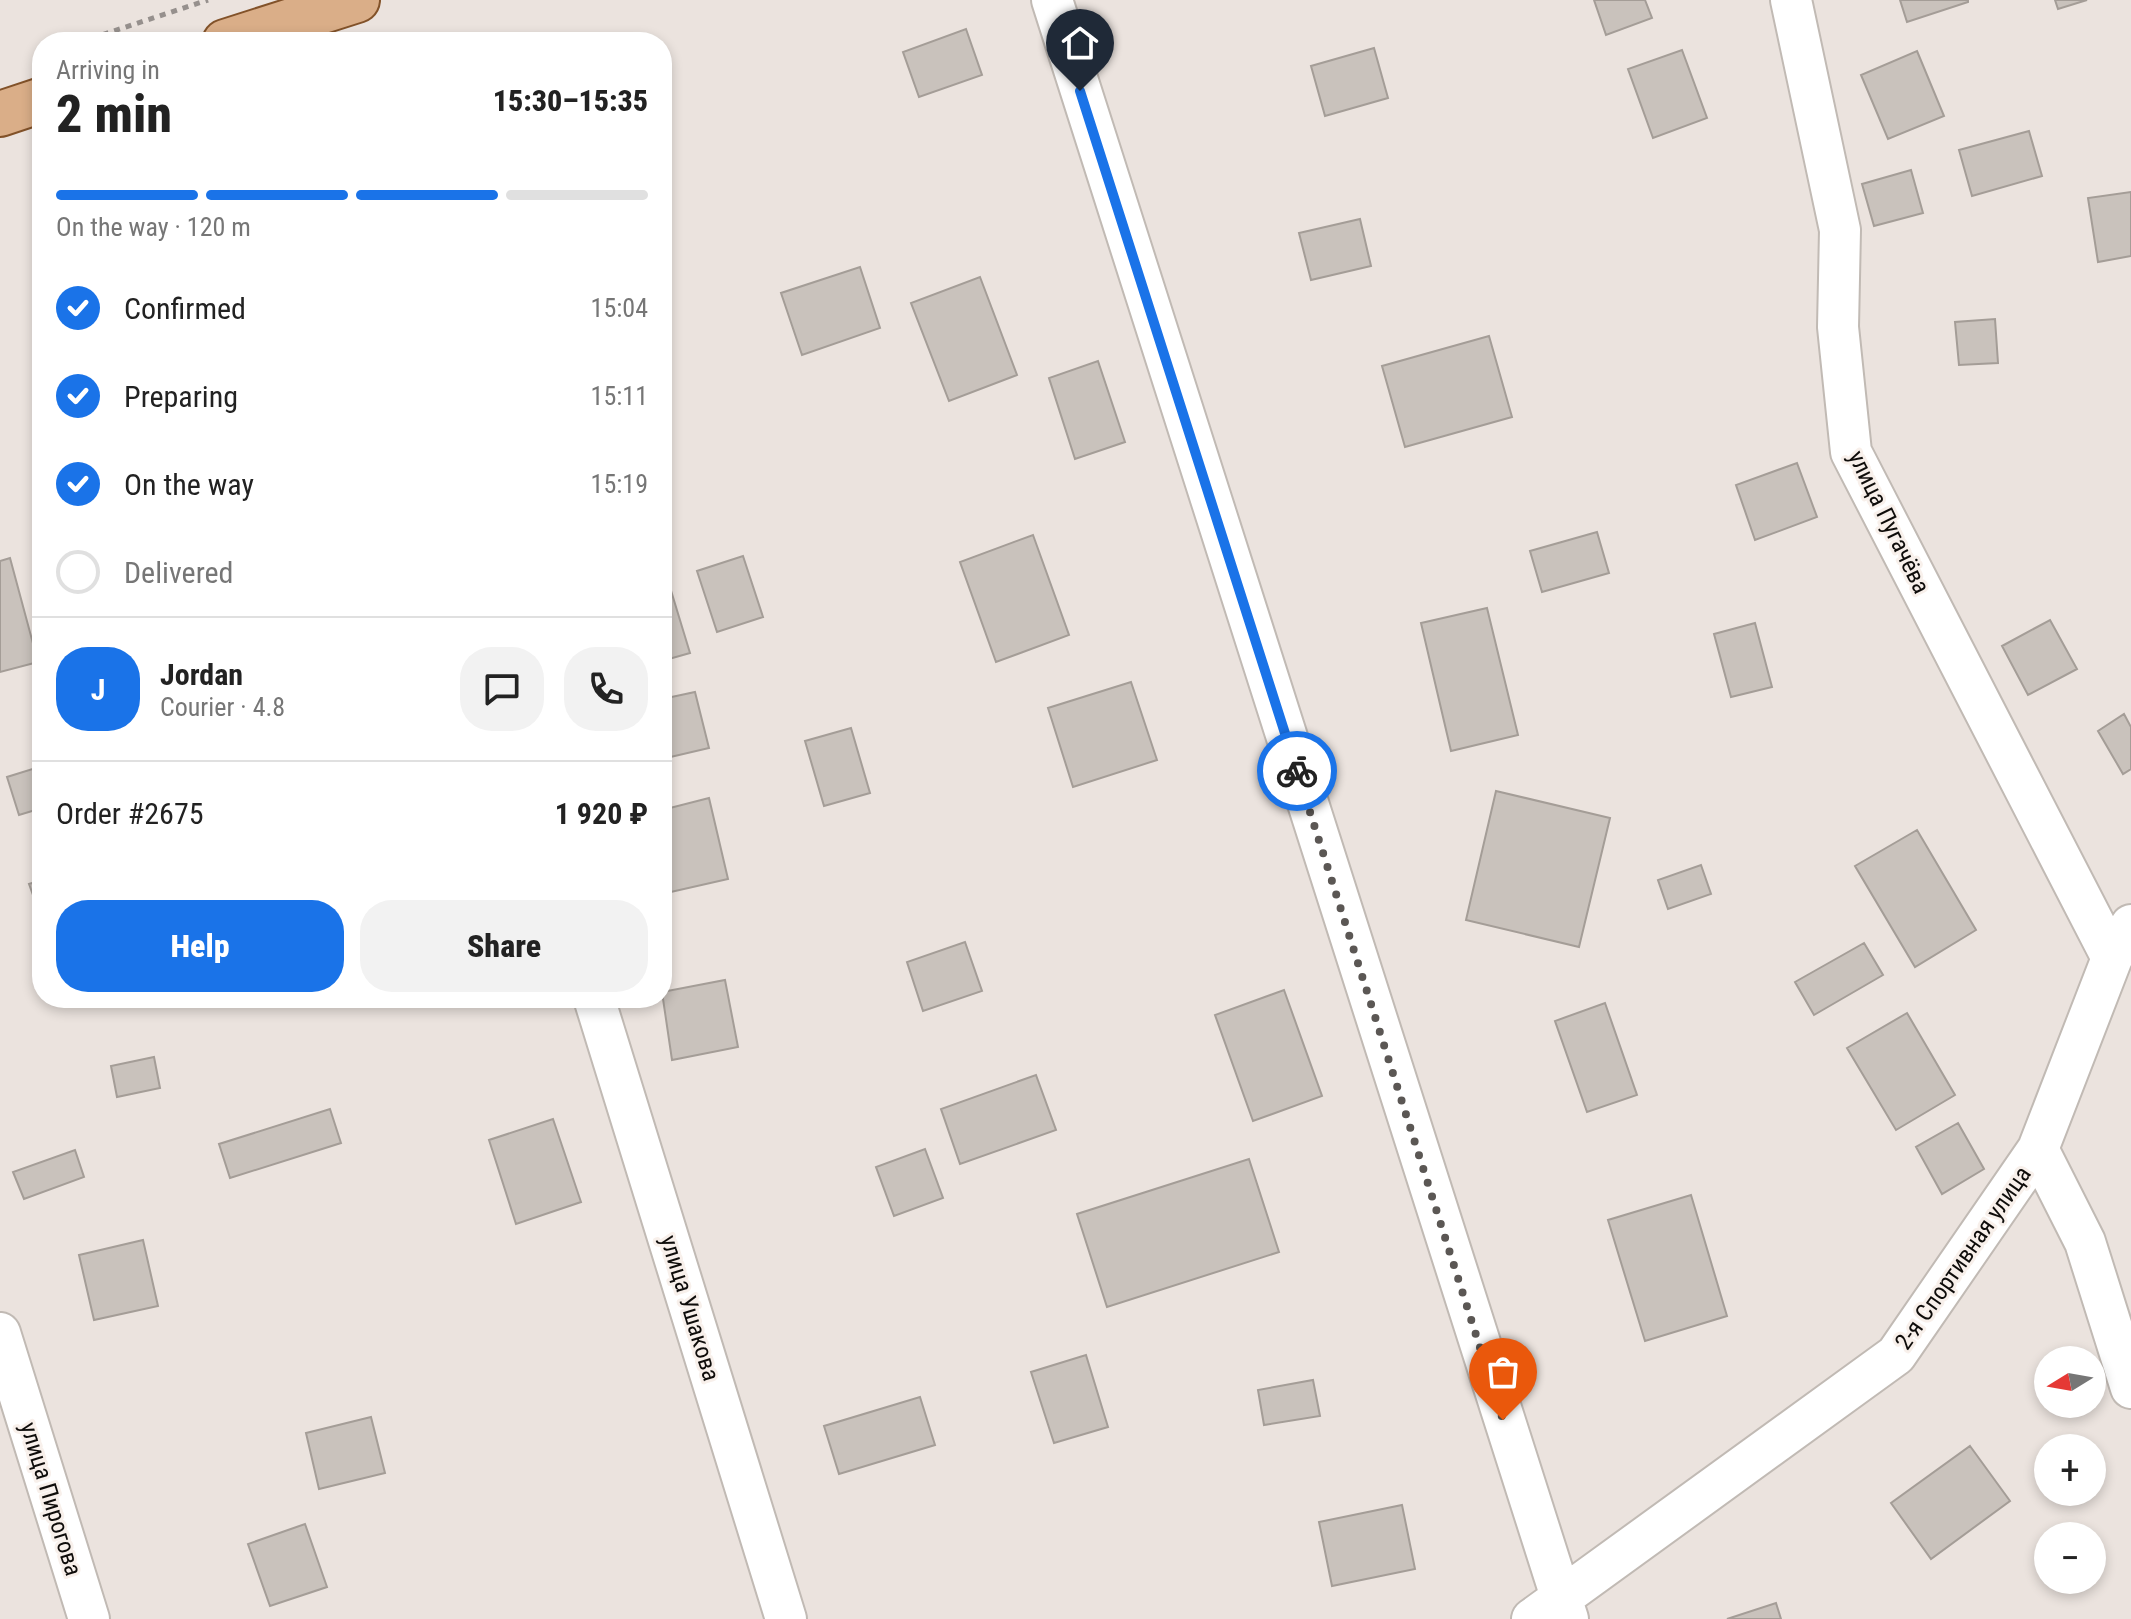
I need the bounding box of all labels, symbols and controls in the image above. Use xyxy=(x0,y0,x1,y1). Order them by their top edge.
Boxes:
pin xyxy=(1046,9,1114,91)
icon: home xyxy=(1058,21,1102,65)
text: Arriving in xyxy=(56,55,160,85)
text: 15:30–15:35 xyxy=(493,83,648,118)
text: 2 min xyxy=(56,84,172,145)
text: On the way · 120 m xyxy=(56,212,251,242)
icon: check xyxy=(56,286,100,330)
text: Confirmed xyxy=(124,291,246,326)
text: 15:04 xyxy=(591,293,648,323)
icon: check xyxy=(56,374,100,418)
text: Preparing xyxy=(124,379,238,414)
text: 15:11 xyxy=(591,381,648,411)
street label: улица Пугачёва xyxy=(1842,446,1936,598)
icon: check xyxy=(56,462,100,506)
text: On the way xyxy=(124,467,254,502)
text: 15:19 xyxy=(591,469,648,499)
text: Delivered xyxy=(124,555,233,590)
button: chat xyxy=(460,647,544,731)
button: phone xyxy=(564,647,648,731)
text: Jordan xyxy=(160,657,243,692)
text: J xyxy=(91,672,105,707)
text: Courier · 4.8 xyxy=(160,692,285,722)
courier xyxy=(1257,731,1337,811)
icon: bike xyxy=(1275,749,1319,793)
text: Order #2675 xyxy=(56,796,204,831)
text: 1 920 ₽ xyxy=(555,796,648,831)
button: Help xyxy=(56,900,344,992)
button: Share xyxy=(360,900,648,992)
street label: 2-я Спортивная улица xyxy=(1889,1161,2037,1355)
street label: улица Ушакова xyxy=(655,1232,725,1384)
pin xyxy=(1469,1338,1537,1420)
north arrow xyxy=(2034,1346,2106,1418)
map controls xyxy=(2034,1346,2106,1594)
icon: bag xyxy=(1481,1350,1525,1394)
street label: улица Пирогова xyxy=(14,1419,88,1579)
button: + xyxy=(2034,1434,2106,1506)
button: − xyxy=(2034,1522,2106,1594)

